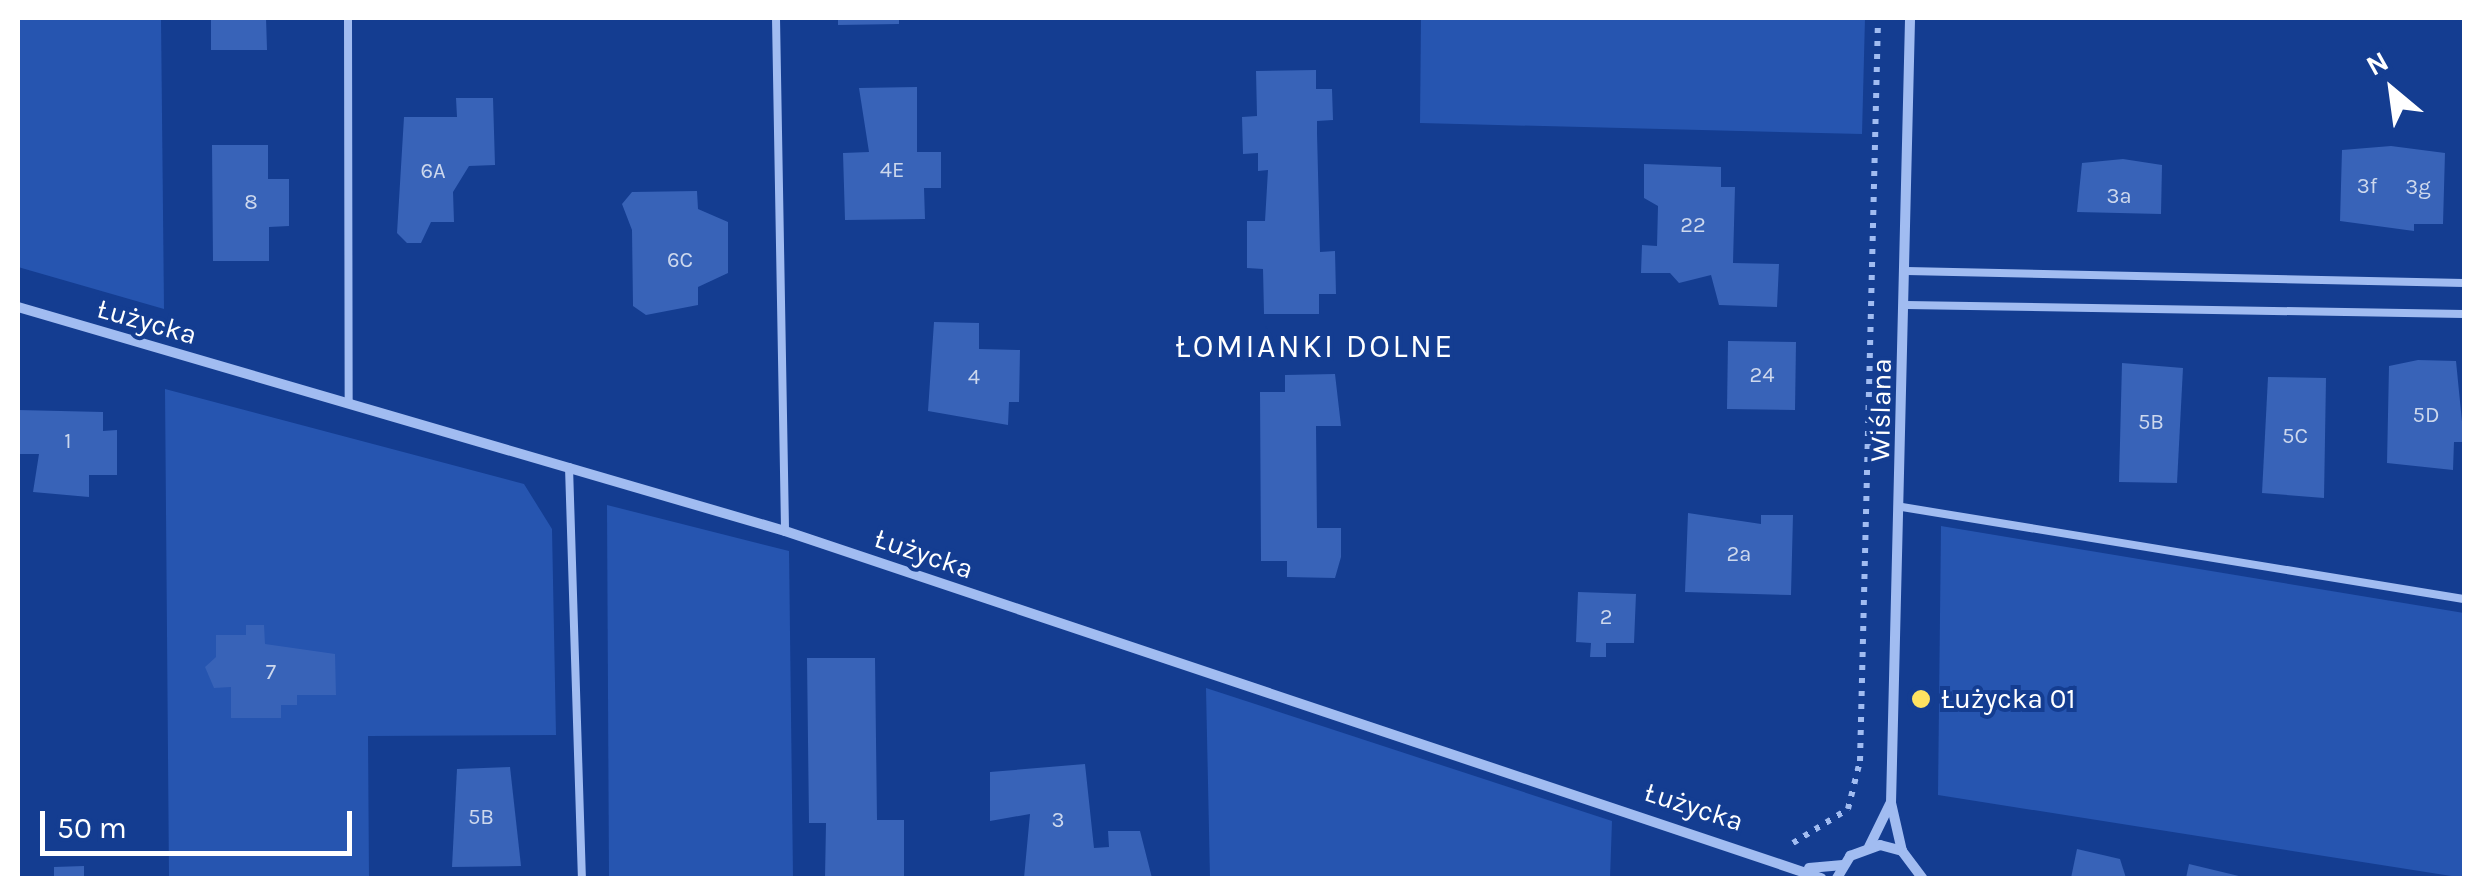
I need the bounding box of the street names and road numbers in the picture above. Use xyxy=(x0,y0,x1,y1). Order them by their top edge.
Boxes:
street label: Łużycka xyxy=(93,292,201,352)
street label: Wiślana xyxy=(1863,358,1899,462)
street label: Łużycka xyxy=(870,522,978,586)
street label: Łużycka xyxy=(1640,775,1748,839)

